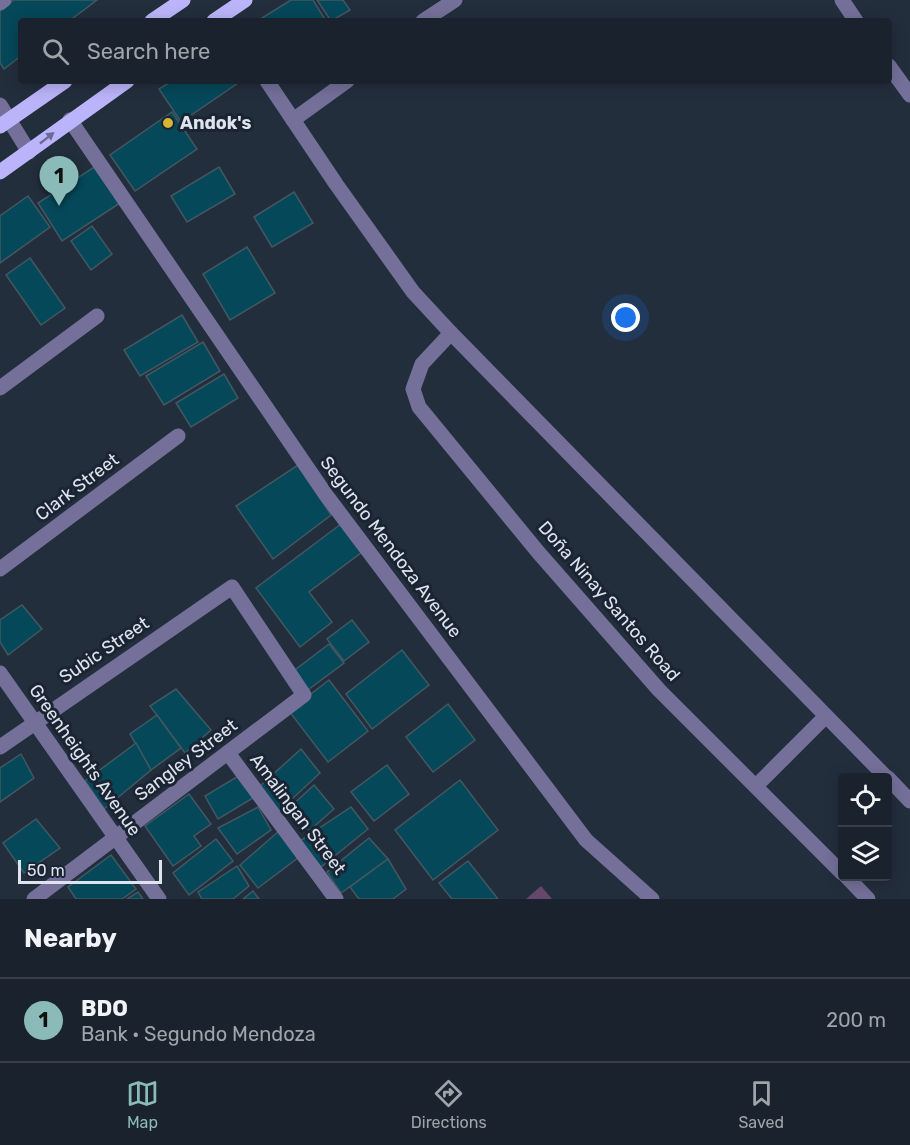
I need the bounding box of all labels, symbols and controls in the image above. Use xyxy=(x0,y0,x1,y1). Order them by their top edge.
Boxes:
search box xyxy=(18,18,892,84)
icon: search xyxy=(39,35,72,68)
text: Search here xyxy=(87,38,210,65)
place label: Andok's xyxy=(180,112,251,134)
marker: Andok's xyxy=(161,116,175,130)
one-way arrow xyxy=(39,131,55,144)
pin: 1 xyxy=(40,156,78,206)
your location xyxy=(611,303,640,332)
street label: Clark Street xyxy=(31,449,123,525)
street label: Segundo Mendoza Avenue xyxy=(316,452,466,642)
street label: Doña Ninay Santos Road xyxy=(533,516,685,686)
street label: Subic Street xyxy=(55,612,153,688)
street label: Greenheights Avenue xyxy=(24,680,146,840)
street label: Sangley Street xyxy=(130,714,242,806)
street label: Amalingan Street xyxy=(245,749,351,879)
map controls xyxy=(838,773,892,881)
button: locate xyxy=(838,773,892,827)
button: layers xyxy=(838,827,892,881)
scale bar xyxy=(18,857,162,884)
text: 50 m xyxy=(27,861,65,880)
text: Nearby xyxy=(24,923,117,954)
text: BDO xyxy=(81,995,128,1022)
text: 1 xyxy=(39,1008,48,1032)
text: 200 m xyxy=(826,1008,886,1032)
text: Bank · Segundo Mendoza xyxy=(81,1022,316,1046)
tab: Map xyxy=(126,1077,159,1132)
tab: Directions xyxy=(411,1077,487,1132)
tab: Saved xyxy=(738,1077,784,1132)

